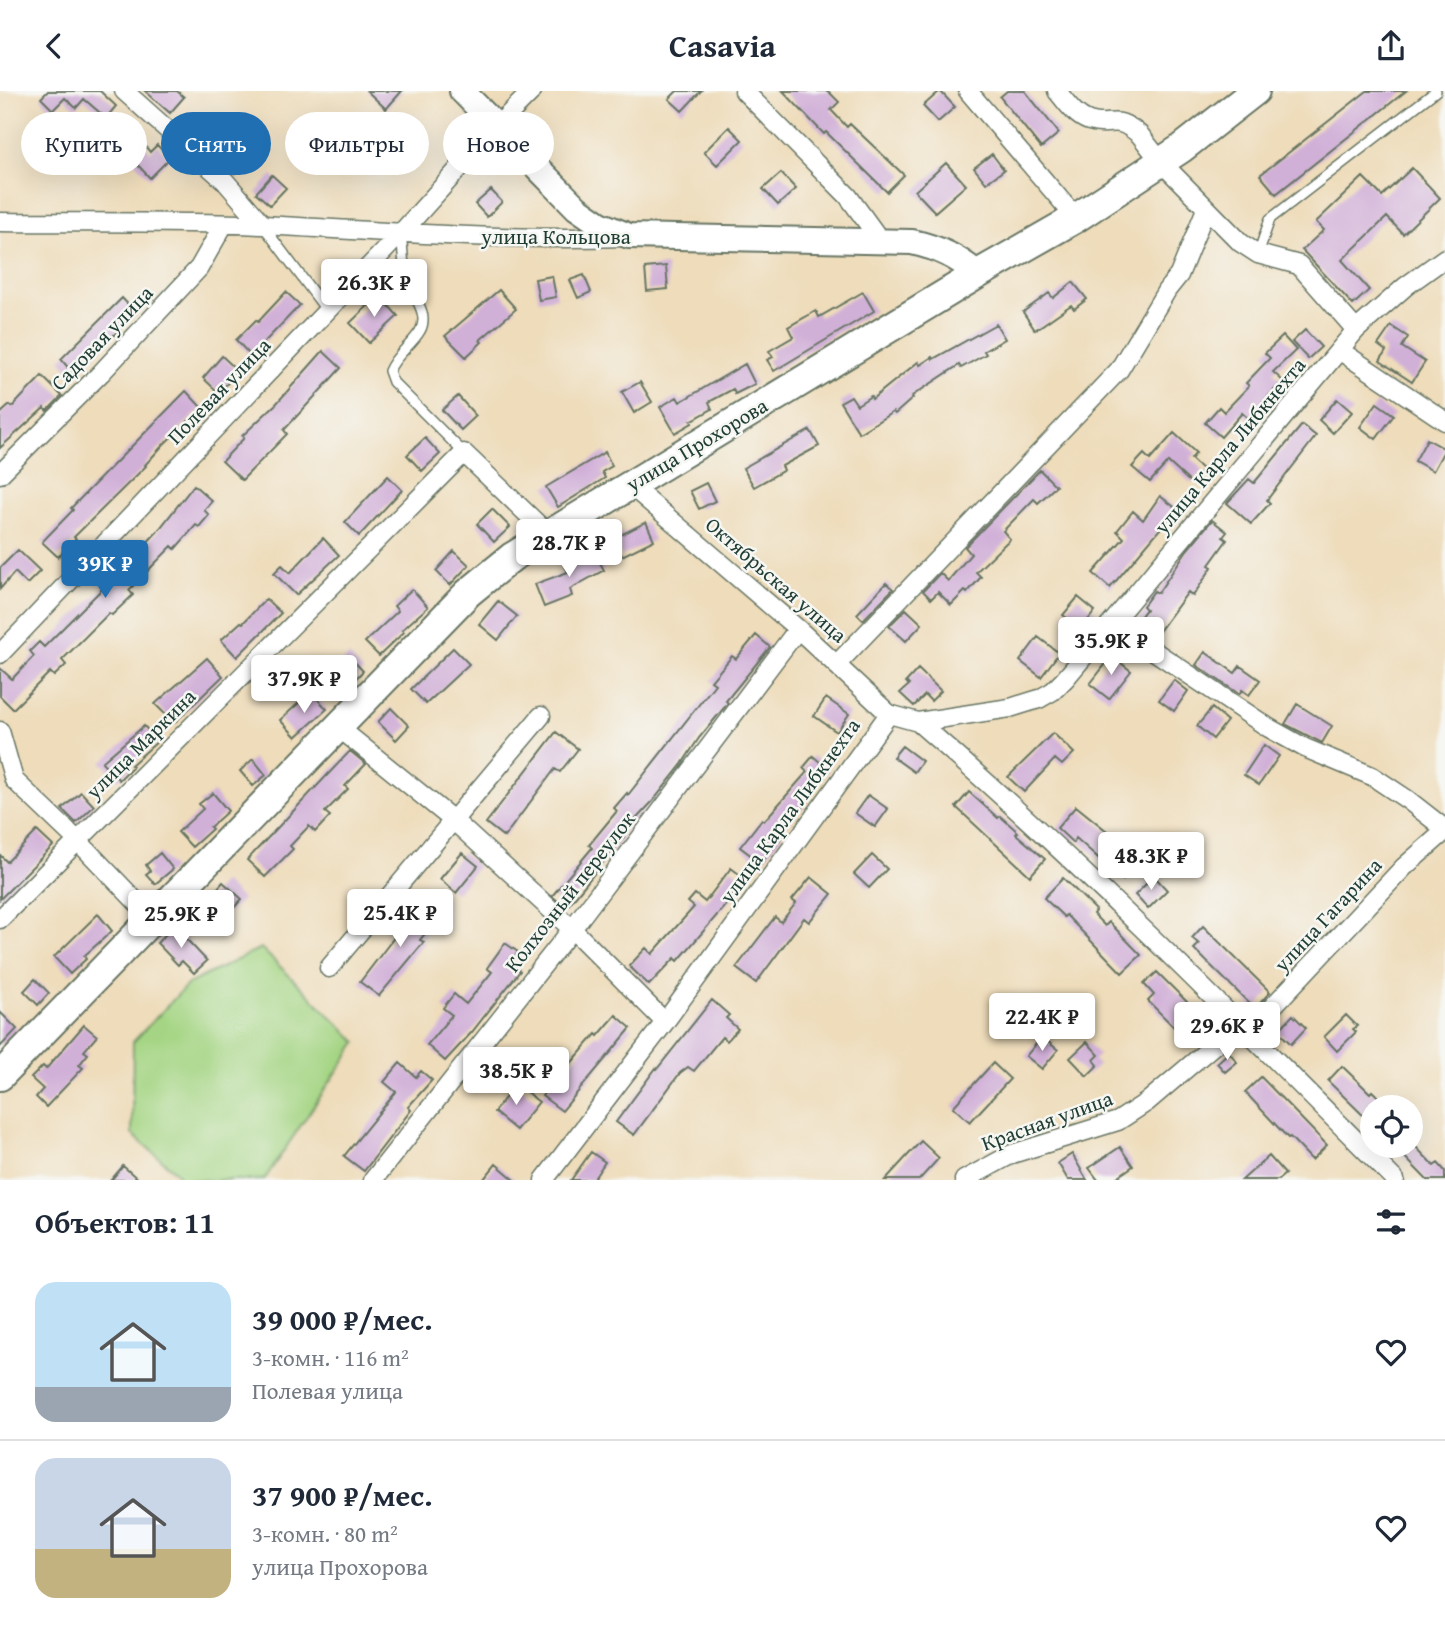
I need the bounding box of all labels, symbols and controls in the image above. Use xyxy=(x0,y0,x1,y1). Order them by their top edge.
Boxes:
text: Casavia xyxy=(669,22,776,69)
icon: back xyxy=(35,27,73,65)
icon: share xyxy=(1372,27,1410,65)
chip: Купить xyxy=(21,112,147,175)
chip: Снять xyxy=(161,112,271,175)
chip: Фильтры xyxy=(285,112,429,175)
chip: Новое xyxy=(443,112,554,175)
street label: улица Кольцова xyxy=(480,221,631,252)
pin: 26.3K ₽ xyxy=(309,259,439,319)
text: 26.3K ₽ xyxy=(337,265,411,298)
street label: Садовая улица xyxy=(43,278,160,397)
street label: Полевая улица xyxy=(160,330,278,451)
street label: улица Карла Либкнехта xyxy=(1146,351,1313,542)
street label: улица Прохорова xyxy=(619,390,774,500)
street label: Октябрьская улица xyxy=(699,509,854,650)
pin: 28.7K ₽ xyxy=(504,519,634,579)
text: 28.7K ₽ xyxy=(532,525,606,558)
pin: 39K ₽ xyxy=(56,540,154,600)
text: 39K ₽ xyxy=(77,546,133,579)
pin: 35.9K ₽ xyxy=(1046,617,1176,677)
text: 35.9K ₽ xyxy=(1074,623,1148,656)
pin: 37.9K ₽ xyxy=(239,655,369,715)
text: 37.9K ₽ xyxy=(267,661,341,694)
street label: улица Маркина xyxy=(78,681,203,807)
street label: улица Карла Либкнехта xyxy=(711,712,867,910)
street label: Колхозный переулок xyxy=(497,805,642,979)
pin: 48.3K ₽ xyxy=(1086,833,1216,892)
text: 48.3K ₽ xyxy=(1114,838,1188,871)
street label: улица Гагарина xyxy=(1266,851,1389,979)
pin: 25.4K ₽ xyxy=(335,889,465,949)
pin: 25.9K ₽ xyxy=(116,891,246,950)
text: 25.4K ₽ xyxy=(363,895,437,928)
text: 25.9K ₽ xyxy=(144,896,218,929)
pin: 22.4K ₽ xyxy=(977,993,1107,1053)
text: 22.4K ₽ xyxy=(1005,999,1079,1032)
pin: 29.6K ₽ xyxy=(1162,1003,1292,1062)
text: 29.6K ₽ xyxy=(1190,1008,1264,1041)
pin: 38.5K ₽ xyxy=(451,1047,581,1107)
text: 38.5K ₽ xyxy=(479,1053,553,1086)
street label: Красная улица xyxy=(977,1082,1117,1159)
map controls xyxy=(1360,1095,1423,1158)
button: locate xyxy=(1360,1095,1423,1158)
text: Объектов: 11 xyxy=(35,1200,215,1244)
icon: filters xyxy=(1372,1203,1410,1241)
text: 39 000 ₽/мес. xyxy=(252,1297,433,1341)
icon: home xyxy=(91,1310,175,1394)
icon: heart xyxy=(1372,1333,1410,1371)
text: 3-комн. · 116 m² xyxy=(252,1341,409,1374)
text: Полевая улица xyxy=(252,1374,403,1407)
text: 37 900 ₽/мес. xyxy=(252,1473,433,1517)
icon: home xyxy=(91,1486,175,1570)
icon: heart xyxy=(1372,1509,1410,1547)
text: 3-комн. · 80 m² xyxy=(252,1517,398,1550)
text: улица Прохорова xyxy=(252,1550,428,1583)

